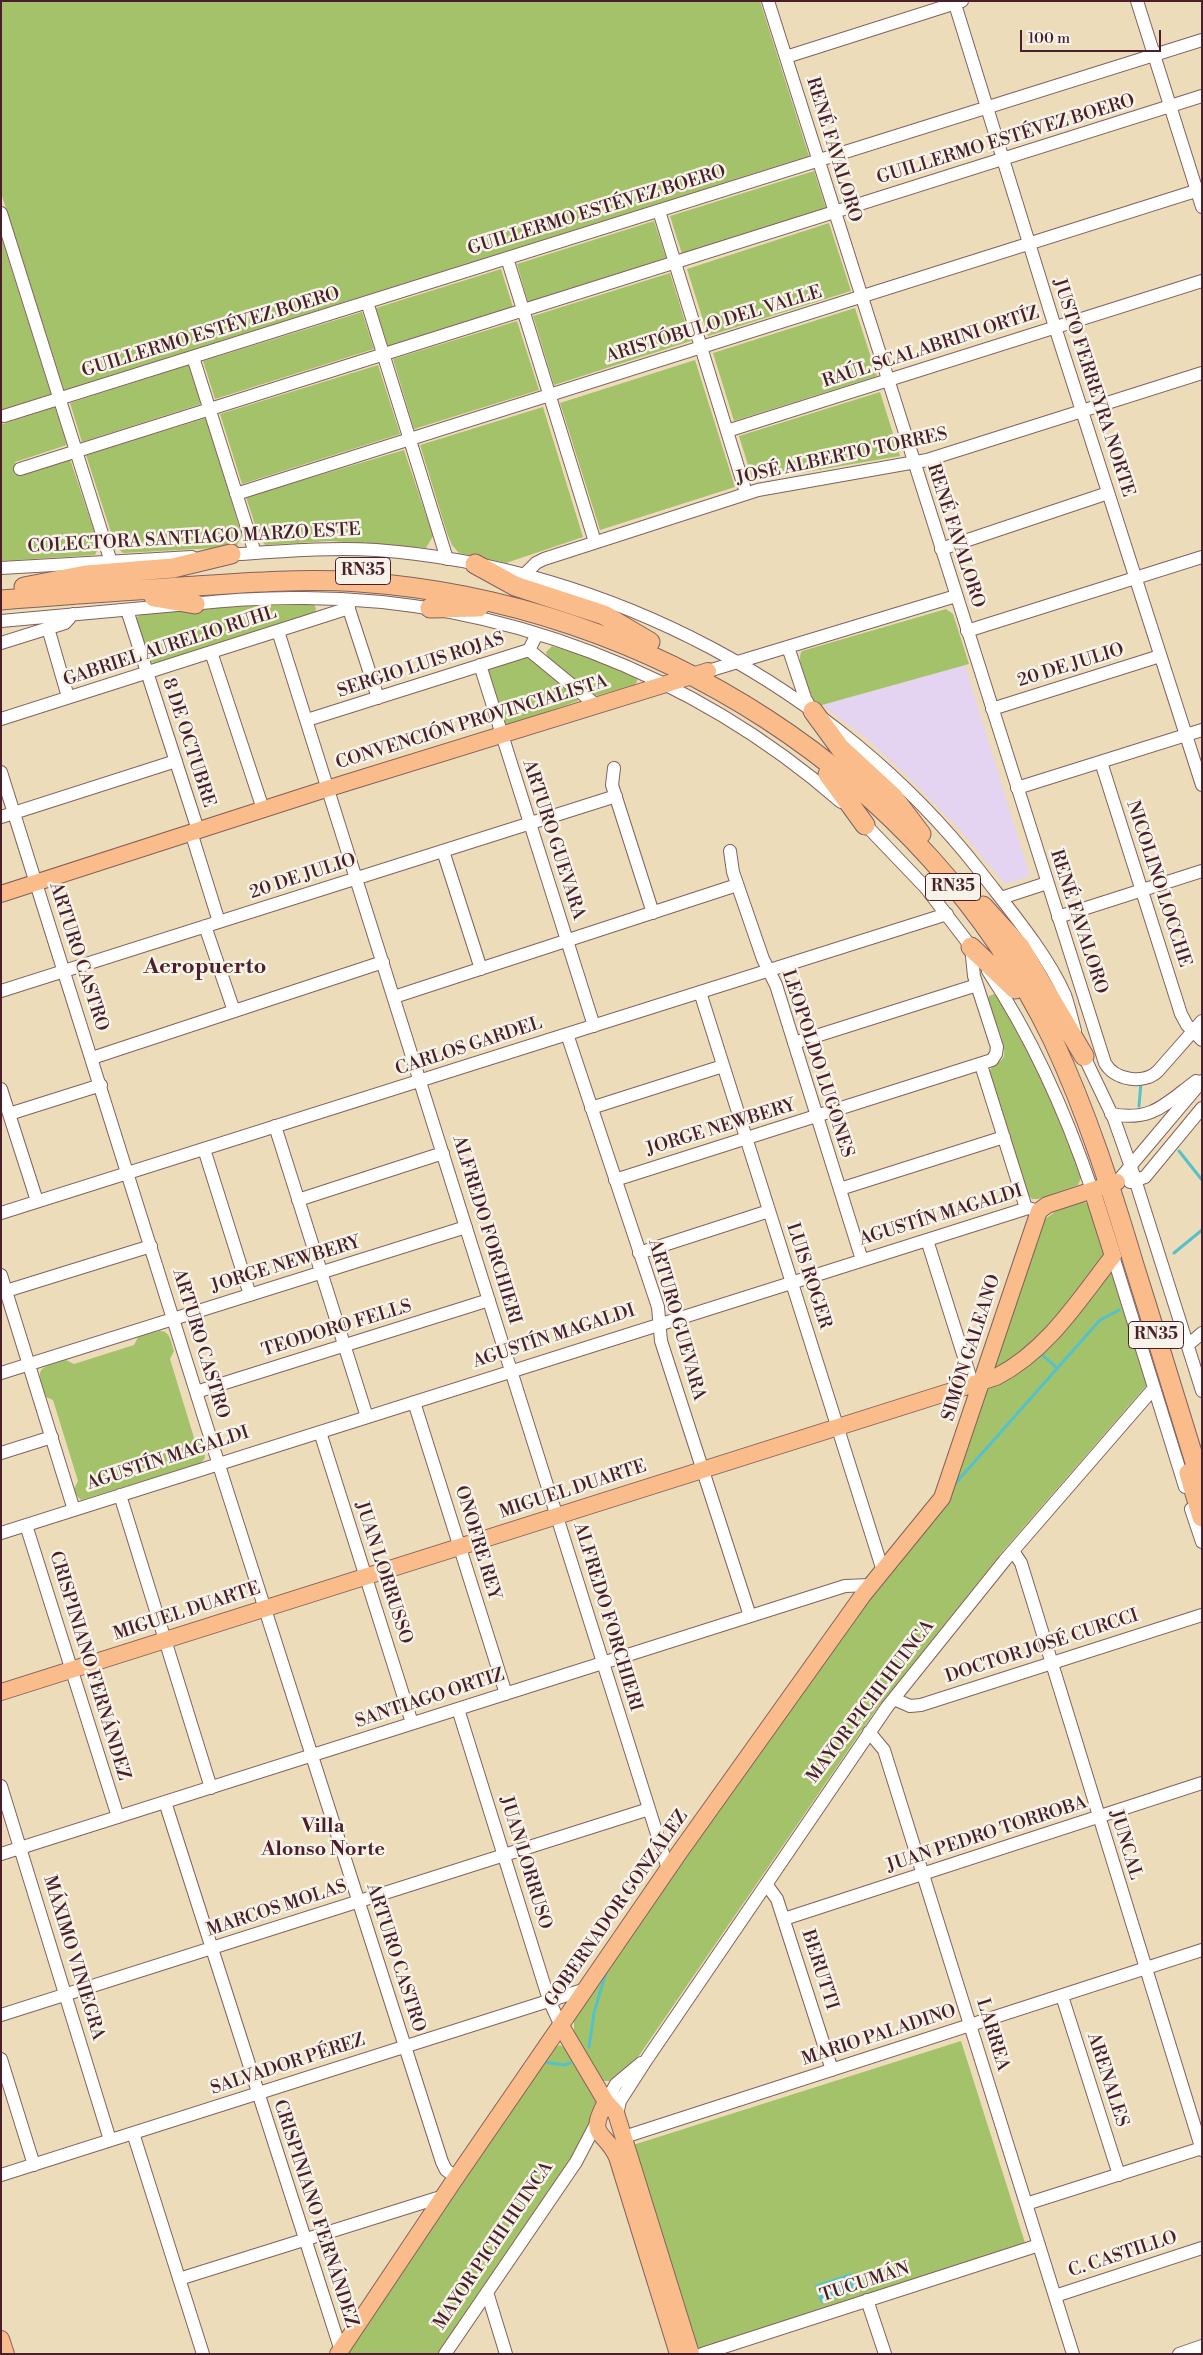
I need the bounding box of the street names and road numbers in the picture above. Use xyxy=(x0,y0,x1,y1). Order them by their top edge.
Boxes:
street label: RENÉ FAVALORO xyxy=(801,75,865,225)
street label: GUILLERMO ESTÉVEZ BOERO xyxy=(874,90,1138,190)
street label: GUILLERMO ESTÉVEZ BOERO xyxy=(465,161,729,261)
street label: JUSTO FERREYRA NORTE xyxy=(1047,276,1139,500)
street label: ARISTÓBULO DEL VALLE xyxy=(603,282,825,368)
street label: GUILLERMO ESTÉVEZ BOERO xyxy=(79,283,343,383)
street label: RAÚL SCALABRINI ORTÍZ xyxy=(820,303,1042,393)
street label: JOSÉ ALBERTO TORRES xyxy=(734,424,950,490)
street label: RENÉ FAVALORO xyxy=(921,461,989,611)
street label: COLECTORA SANTIAGO MARZO ESTE xyxy=(27,519,361,559)
road number: RN35 xyxy=(336,558,390,584)
street label: GABRIEL AURELIO RUHL xyxy=(61,602,279,692)
street label: SERGIO LUIS ROJAS xyxy=(335,629,507,703)
street label: 20 DE JULIO xyxy=(1015,640,1127,692)
street label: CONVENCIÓN PROVINCIALISTA xyxy=(333,671,611,775)
street label: 8 DE OCTUBRE xyxy=(157,676,219,810)
street label: ARTURO GUEVARA xyxy=(517,757,589,923)
street label: NICOLINO LOCCHE xyxy=(1121,798,1195,970)
street label: RENÉ FAVALORO xyxy=(1044,847,1112,997)
street label: 20 DE JULIO xyxy=(247,850,359,904)
road number: RN35 xyxy=(926,874,980,900)
street label: ARTURO CASTRO xyxy=(44,880,112,1034)
street label: LEOPOLDO LUGONES xyxy=(776,967,858,1161)
street label: CARLOS GARDEL xyxy=(393,1013,545,1081)
street label: JORGE NEWBERY xyxy=(644,1095,798,1161)
street label: ALFREDO FORCHIERI xyxy=(447,1133,525,1327)
street label: AGUSTÍN MAGALDI xyxy=(857,1181,1025,1251)
street label: LUIS ROGER xyxy=(781,1220,835,1332)
street label: JORGE NEWBERY xyxy=(209,1232,363,1298)
street label: ARTURO GUEVARA xyxy=(643,1237,709,1403)
street label: ARTURO CASTRO xyxy=(167,1267,233,1421)
street label: SIMÓN GALEANO xyxy=(938,1272,1006,1424)
street label: TEODORO FELLS xyxy=(259,1296,415,1362)
street label: AGUSTÍN MAGALDI xyxy=(470,1301,638,1373)
road number: RN35 xyxy=(1128,1322,1184,1348)
street label: AGUSTÍN MAGALDI xyxy=(84,1423,252,1495)
street label: MIGUEL DUARTE xyxy=(497,1456,649,1524)
street label: ONOFRE REY xyxy=(449,1483,505,1603)
street label: JUAN LORRUSSO xyxy=(350,1499,416,1647)
street label: ALFREDO FORCHIERI xyxy=(568,1520,646,1714)
street label: CRISPINIANO FERNÁNDEZ xyxy=(44,1549,134,1783)
street label: MIGUEL DUARTE xyxy=(111,1578,263,1646)
street label: DOCTOR JOSÉ CURCCI xyxy=(943,1606,1141,1688)
street label: MAYOR PICHI HUINCA xyxy=(803,1616,939,1788)
street label: SANTIAGO ORTIZ xyxy=(353,1665,507,1733)
street label: JUAN PEDRO TORROBA xyxy=(884,1792,1090,1878)
street label: JUAN LORRUSO xyxy=(494,1794,556,1932)
street label: GOBERNADOR GONZÁLEZ xyxy=(541,1807,693,2011)
street label: JUNCAL xyxy=(1104,1808,1146,1882)
street label: MÁXIMO VINIEGRA xyxy=(38,1873,108,2043)
street label: MARCOS MOLAS xyxy=(204,1876,350,1942)
street label: ARTURO CASTRO xyxy=(361,1881,429,2035)
street label: BERUTTI xyxy=(796,1927,842,2013)
street label: LARREA xyxy=(971,1996,1013,2074)
street label: MARIO PALADINO xyxy=(799,2001,959,2071)
street label: SALVADOR PÉREZ xyxy=(208,2030,368,2100)
street label: ARENALES xyxy=(1082,2030,1132,2130)
street label: CRISPINIANO FERNÁNDEZ xyxy=(268,2097,362,2331)
street label: MAYOR PICHI HUINCA xyxy=(430,2158,558,2334)
street label: C. CASTILLO xyxy=(1066,2227,1180,2283)
street label: TUCUMÁN xyxy=(817,2258,913,2308)

